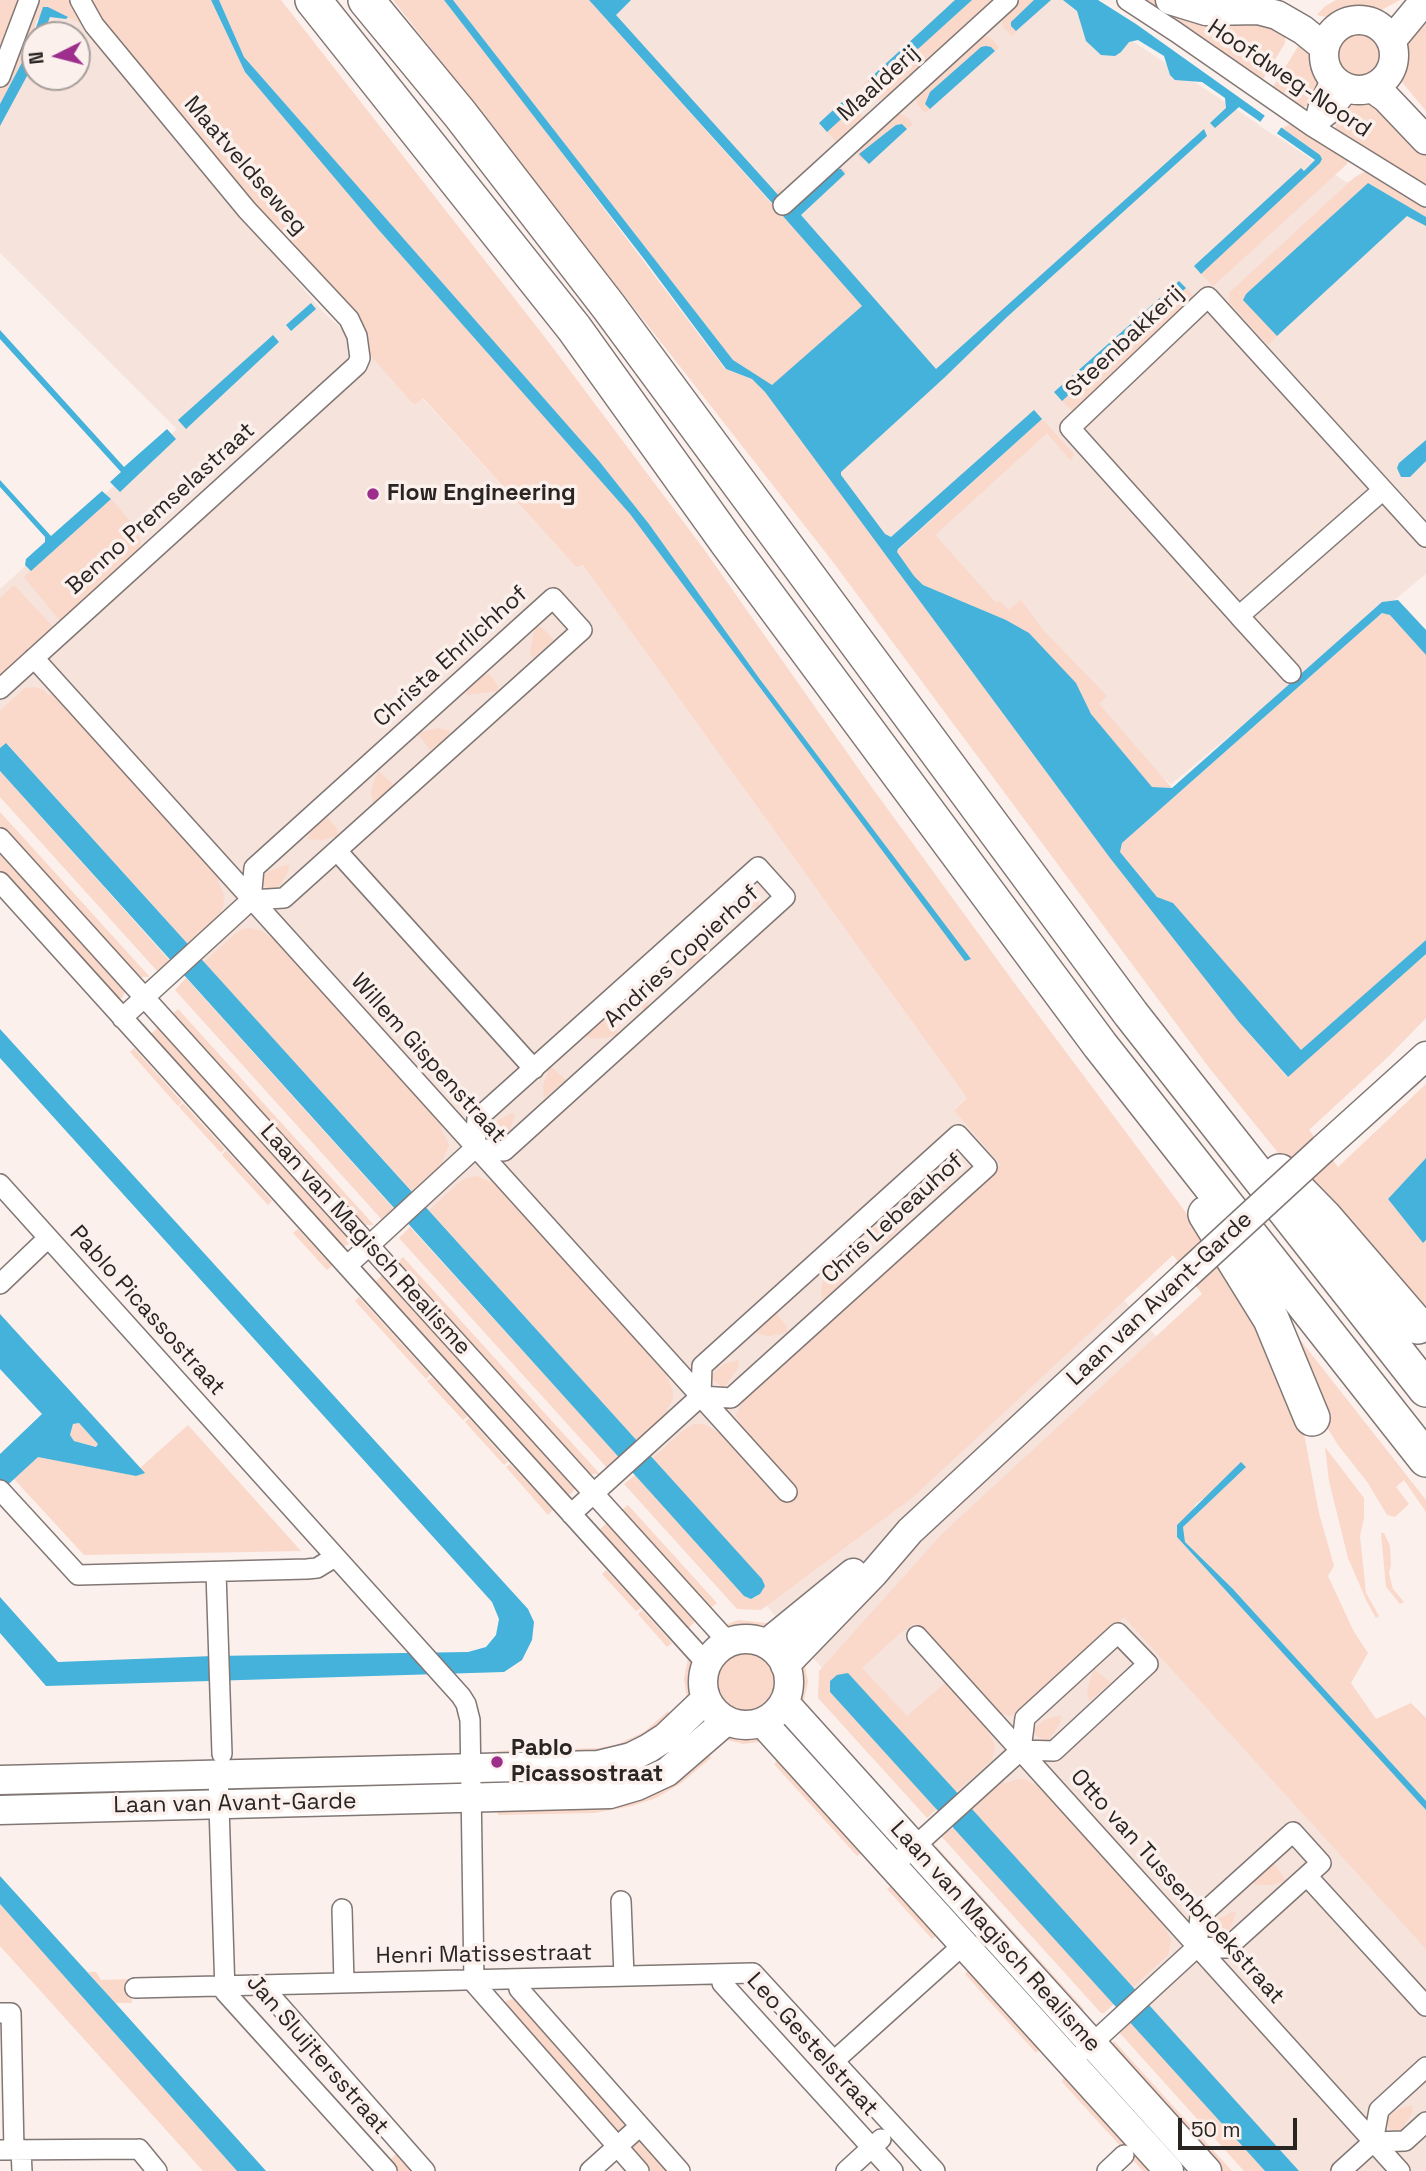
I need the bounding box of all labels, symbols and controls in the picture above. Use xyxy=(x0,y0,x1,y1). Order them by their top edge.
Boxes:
street label: Hoofdweg-Noord xyxy=(1202,14,1376,144)
north arrow xyxy=(21,21,91,91)
street label: Maalderij xyxy=(832,40,926,128)
text: N xyxy=(24,50,50,66)
street label: Maatveldseweg xyxy=(177,91,313,241)
street label: Steenbakkerij xyxy=(1060,280,1190,404)
street label: Benno Premselastraat xyxy=(61,417,261,601)
place label: Flow Engineering xyxy=(387,480,576,508)
marker: Flow Engineering xyxy=(365,486,381,502)
street label: Christa Ehrlichhof xyxy=(368,581,534,733)
street label: Andries Copierhof xyxy=(599,880,765,1034)
street label: Willem Gispenstraat xyxy=(345,968,511,1150)
street label: Laan van Magisch Realisme xyxy=(254,1119,476,1361)
street label: Chris Lebeauhof xyxy=(817,1148,969,1290)
street label: Laan van Avant-Garde xyxy=(1062,1206,1258,1392)
street label: Pablo Picassostraat xyxy=(63,1220,231,1402)
place label: Pablo Picassostraat xyxy=(511,1735,663,1789)
marker: Pablo Picassostraat xyxy=(489,1754,505,1770)
street label: Otto van Tussenbroekstraat xyxy=(1064,1764,1290,2010)
street label: Laan van Avant-Garde xyxy=(113,1788,357,1820)
street label: Laan van Magisch Realisme xyxy=(884,1816,1106,2058)
street label: Henri Matissestraat xyxy=(376,1939,592,1971)
street label: Leo Gestelstraat xyxy=(740,1968,884,2122)
street label: Jan Sluijtersstraat xyxy=(240,1969,394,2141)
scale bar xyxy=(1181,2104,1300,2148)
text: 50 m xyxy=(1191,2116,1241,2143)

